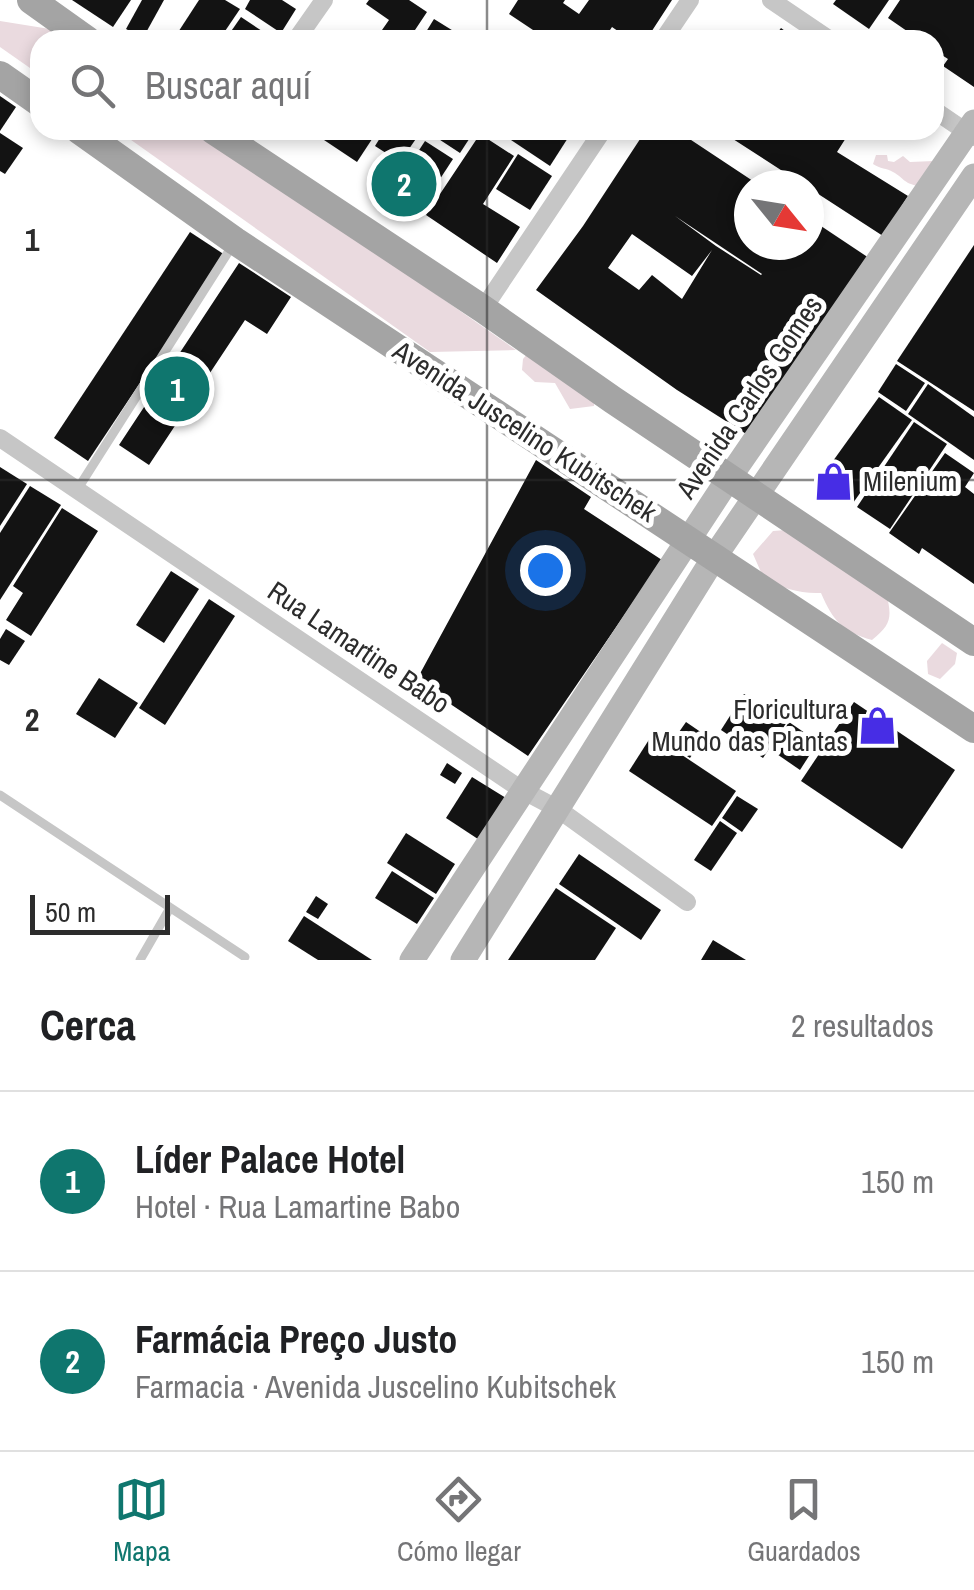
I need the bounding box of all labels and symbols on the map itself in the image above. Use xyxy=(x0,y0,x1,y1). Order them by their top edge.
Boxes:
pin: 2 xyxy=(372,146,436,222)
north arrow xyxy=(734,170,824,260)
text: 1 xyxy=(25,218,40,261)
street label: Avenida Carlos Gomes xyxy=(666,288,831,507)
street label: Avenida Juscelino Kubitschek xyxy=(385,331,665,531)
pin: 1 xyxy=(144,352,210,426)
shop icon: Milenium xyxy=(812,460,854,502)
place label: Milenium xyxy=(863,462,957,500)
your location xyxy=(520,545,571,596)
street label: Rua Lamartine Babo xyxy=(261,572,457,722)
place label: Floricultura Mundo das Plantas xyxy=(651,690,848,760)
text: 2 xyxy=(25,698,39,741)
shop icon: Floricultura Mundo das Plantas xyxy=(857,704,899,746)
scale bar xyxy=(30,890,170,934)

